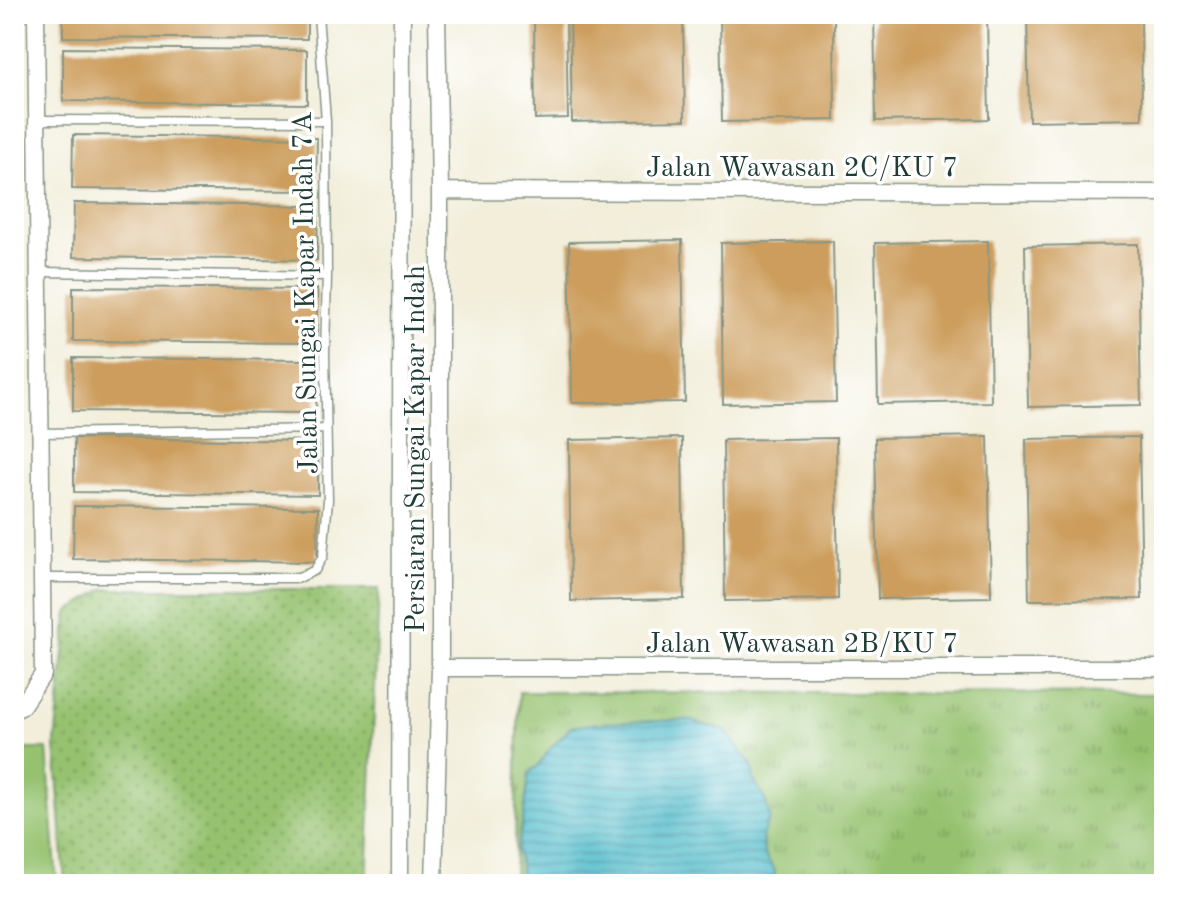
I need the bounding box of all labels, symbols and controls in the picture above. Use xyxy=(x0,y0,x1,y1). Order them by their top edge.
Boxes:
street label: Jalan Sungai Kapar Indah 7A xyxy=(290,111,324,475)
street label: Jalan Wawasan 2C/KU 7 xyxy=(646,155,958,183)
street label: Persiaran Sungai Kapar Indah xyxy=(403,265,431,633)
street label: Jalan Wawasan 2B/KU 7 xyxy=(646,631,959,659)

